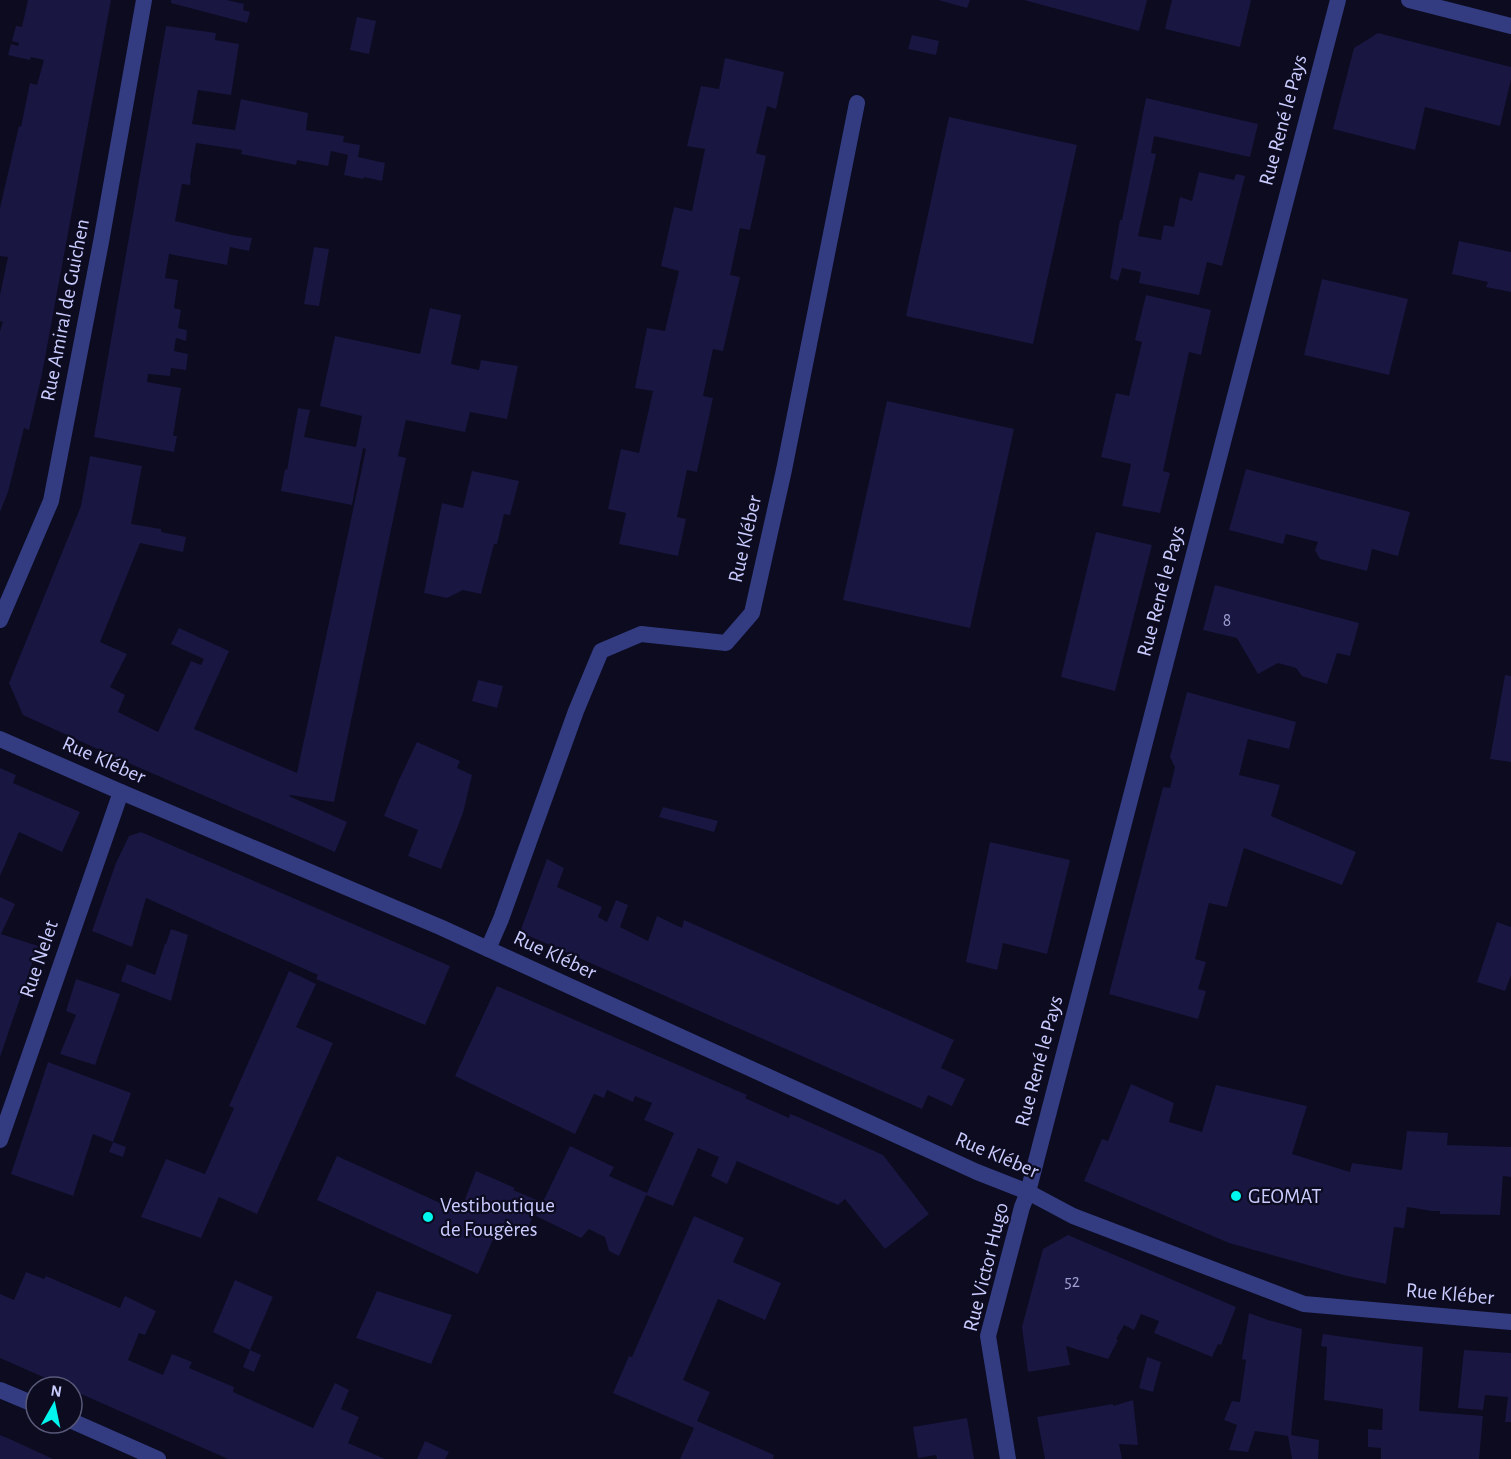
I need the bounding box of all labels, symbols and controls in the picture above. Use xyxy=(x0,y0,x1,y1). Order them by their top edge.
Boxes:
street label: Rue René le Pays xyxy=(1255,52,1311,188)
street label: Rue Amiral de Guichen xyxy=(37,217,93,403)
street label: Rue Kléber xyxy=(725,493,765,585)
street label: Rue René le Pays xyxy=(1133,523,1189,659)
house number: 8 xyxy=(1223,612,1231,630)
street label: Rue Kléber xyxy=(59,732,149,788)
street label: Rue Nelet xyxy=(16,917,62,1000)
street label: Rue Kléber xyxy=(510,927,600,983)
street label: Rue René le Pays xyxy=(1011,993,1067,1129)
street label: Rue Kléber xyxy=(952,1128,1042,1182)
place label: GEOMAT xyxy=(1248,1186,1322,1207)
marker: GEOMAT xyxy=(1229,1189,1243,1203)
place label: Vestiboutique de Fougères xyxy=(440,1195,555,1240)
street label: Rue Victor Hugo xyxy=(960,1200,1012,1334)
marker: Vestiboutique de Fougères xyxy=(421,1210,435,1224)
house number: 52 xyxy=(1064,1273,1080,1291)
street label: Rue Kléber xyxy=(1405,1280,1495,1308)
north arrow xyxy=(24,1375,84,1435)
text: N xyxy=(49,1382,63,1400)

